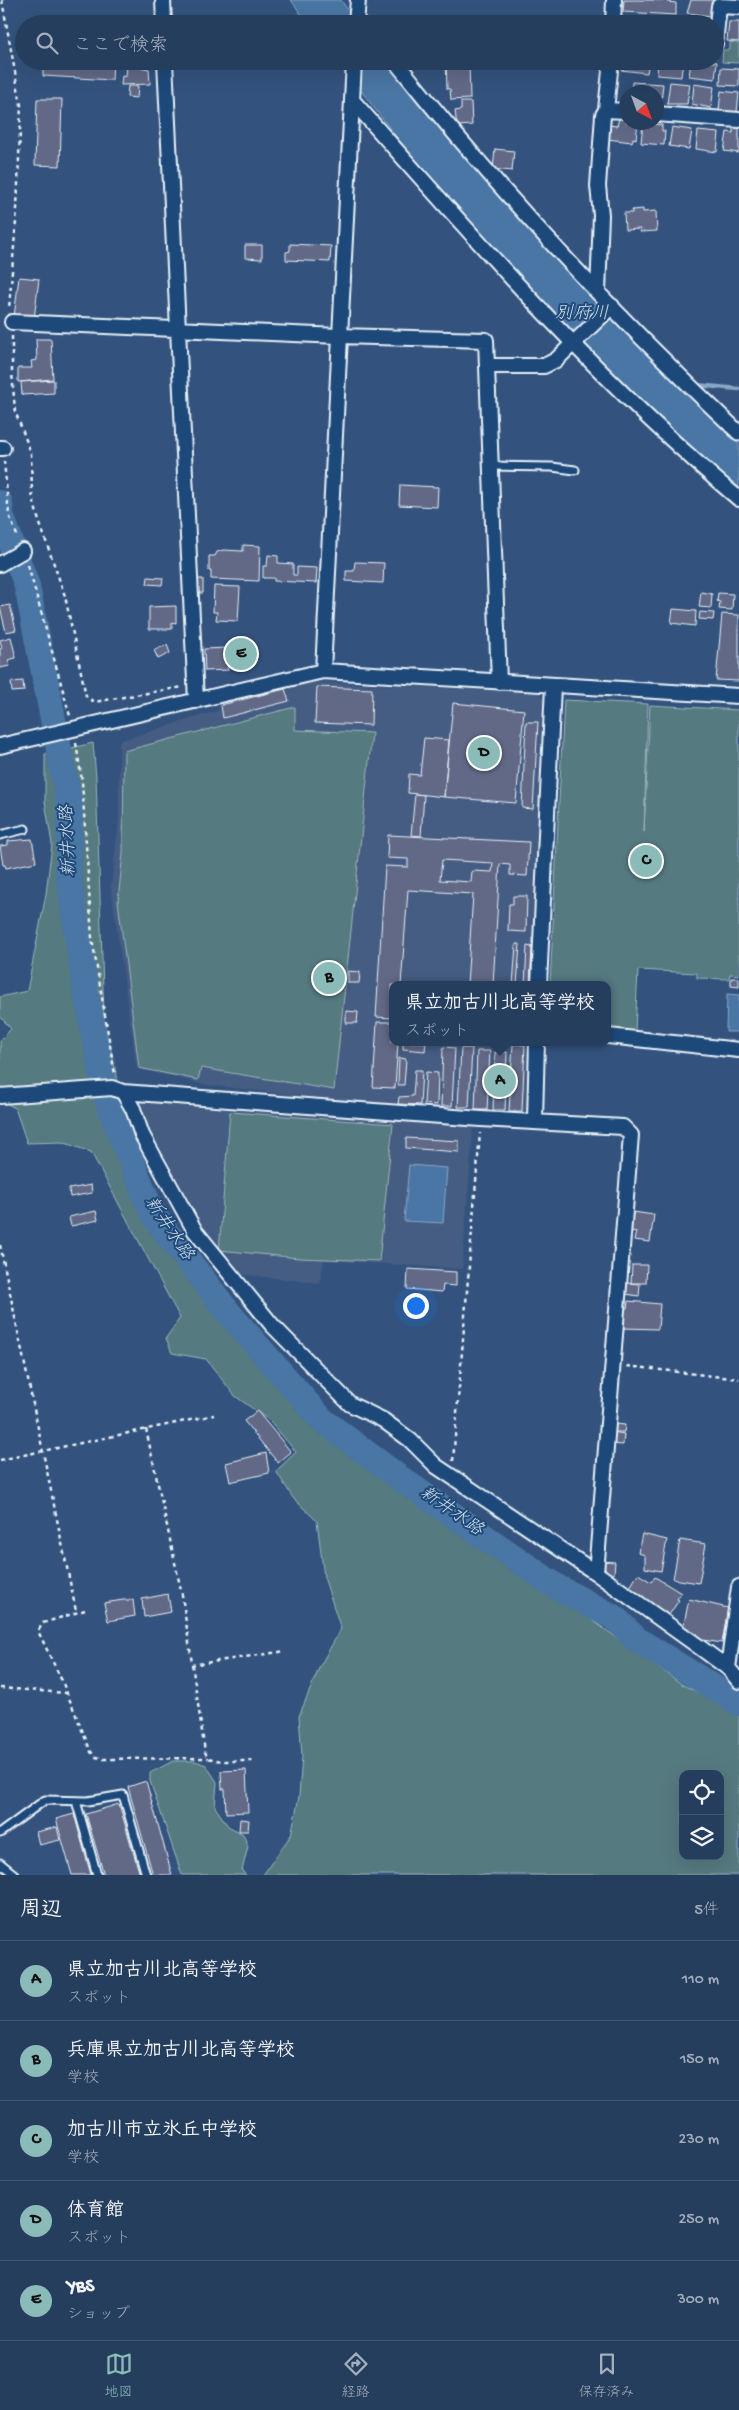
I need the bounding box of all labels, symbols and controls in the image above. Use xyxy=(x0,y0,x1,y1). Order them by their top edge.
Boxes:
search box xyxy=(15,15,724,70)
icon: search xyxy=(33,29,61,57)
text: ここで検索 xyxy=(73,35,168,58)
north arrow xyxy=(619,85,664,130)
water label: 別府川 xyxy=(555,303,609,325)
pin: E xyxy=(225,635,257,673)
pin: D xyxy=(468,734,500,772)
water label: 新井水路 xyxy=(56,804,81,877)
pin: C xyxy=(630,842,662,880)
pin: B xyxy=(313,959,345,997)
popup xyxy=(389,981,611,1046)
text: 県立加古川北高等学校 xyxy=(405,993,595,1016)
text: スポット xyxy=(405,1023,469,1042)
pin: A xyxy=(484,1062,516,1100)
water label: 新井水路 xyxy=(139,1193,198,1266)
your location xyxy=(403,1293,429,1319)
water label: 新井水路 xyxy=(415,1482,488,1542)
map controls xyxy=(679,1770,724,1860)
button: locate xyxy=(679,1770,724,1815)
button: layers xyxy=(679,1815,724,1860)
text: 周辺 xyxy=(20,1899,62,1924)
text: 5件 xyxy=(695,1902,719,1921)
text: 県立加古川北高等学校 xyxy=(67,1960,257,1983)
text: A xyxy=(31,1971,41,1990)
text: 110 m xyxy=(682,1971,719,1990)
text: スポット xyxy=(67,1990,131,2009)
text: 兵庫県立加古川北高等学校 xyxy=(67,2040,295,2063)
text: B xyxy=(32,2051,40,2070)
text: 150 m xyxy=(680,2051,719,2070)
text: 学校 xyxy=(67,2070,99,2089)
text: 加古川市立氷丘中学校 xyxy=(67,2120,257,2143)
text: C xyxy=(32,2131,40,2150)
text: 230 m xyxy=(679,2131,719,2150)
text: 学校 xyxy=(67,2150,99,2169)
text: 体育館 xyxy=(67,2200,124,2223)
text: D xyxy=(31,2211,41,2230)
text: 250 m xyxy=(679,2211,719,2230)
text: スポット xyxy=(67,2230,131,2249)
text: YBS xyxy=(67,2276,94,2299)
text: E xyxy=(31,2291,41,2310)
text: 300 m xyxy=(677,2291,719,2310)
text: ショップ xyxy=(67,2306,130,2325)
tab: 地図 xyxy=(105,2350,133,2402)
tab: 経路 xyxy=(342,2350,370,2402)
tab: 保存済み xyxy=(579,2350,635,2402)

